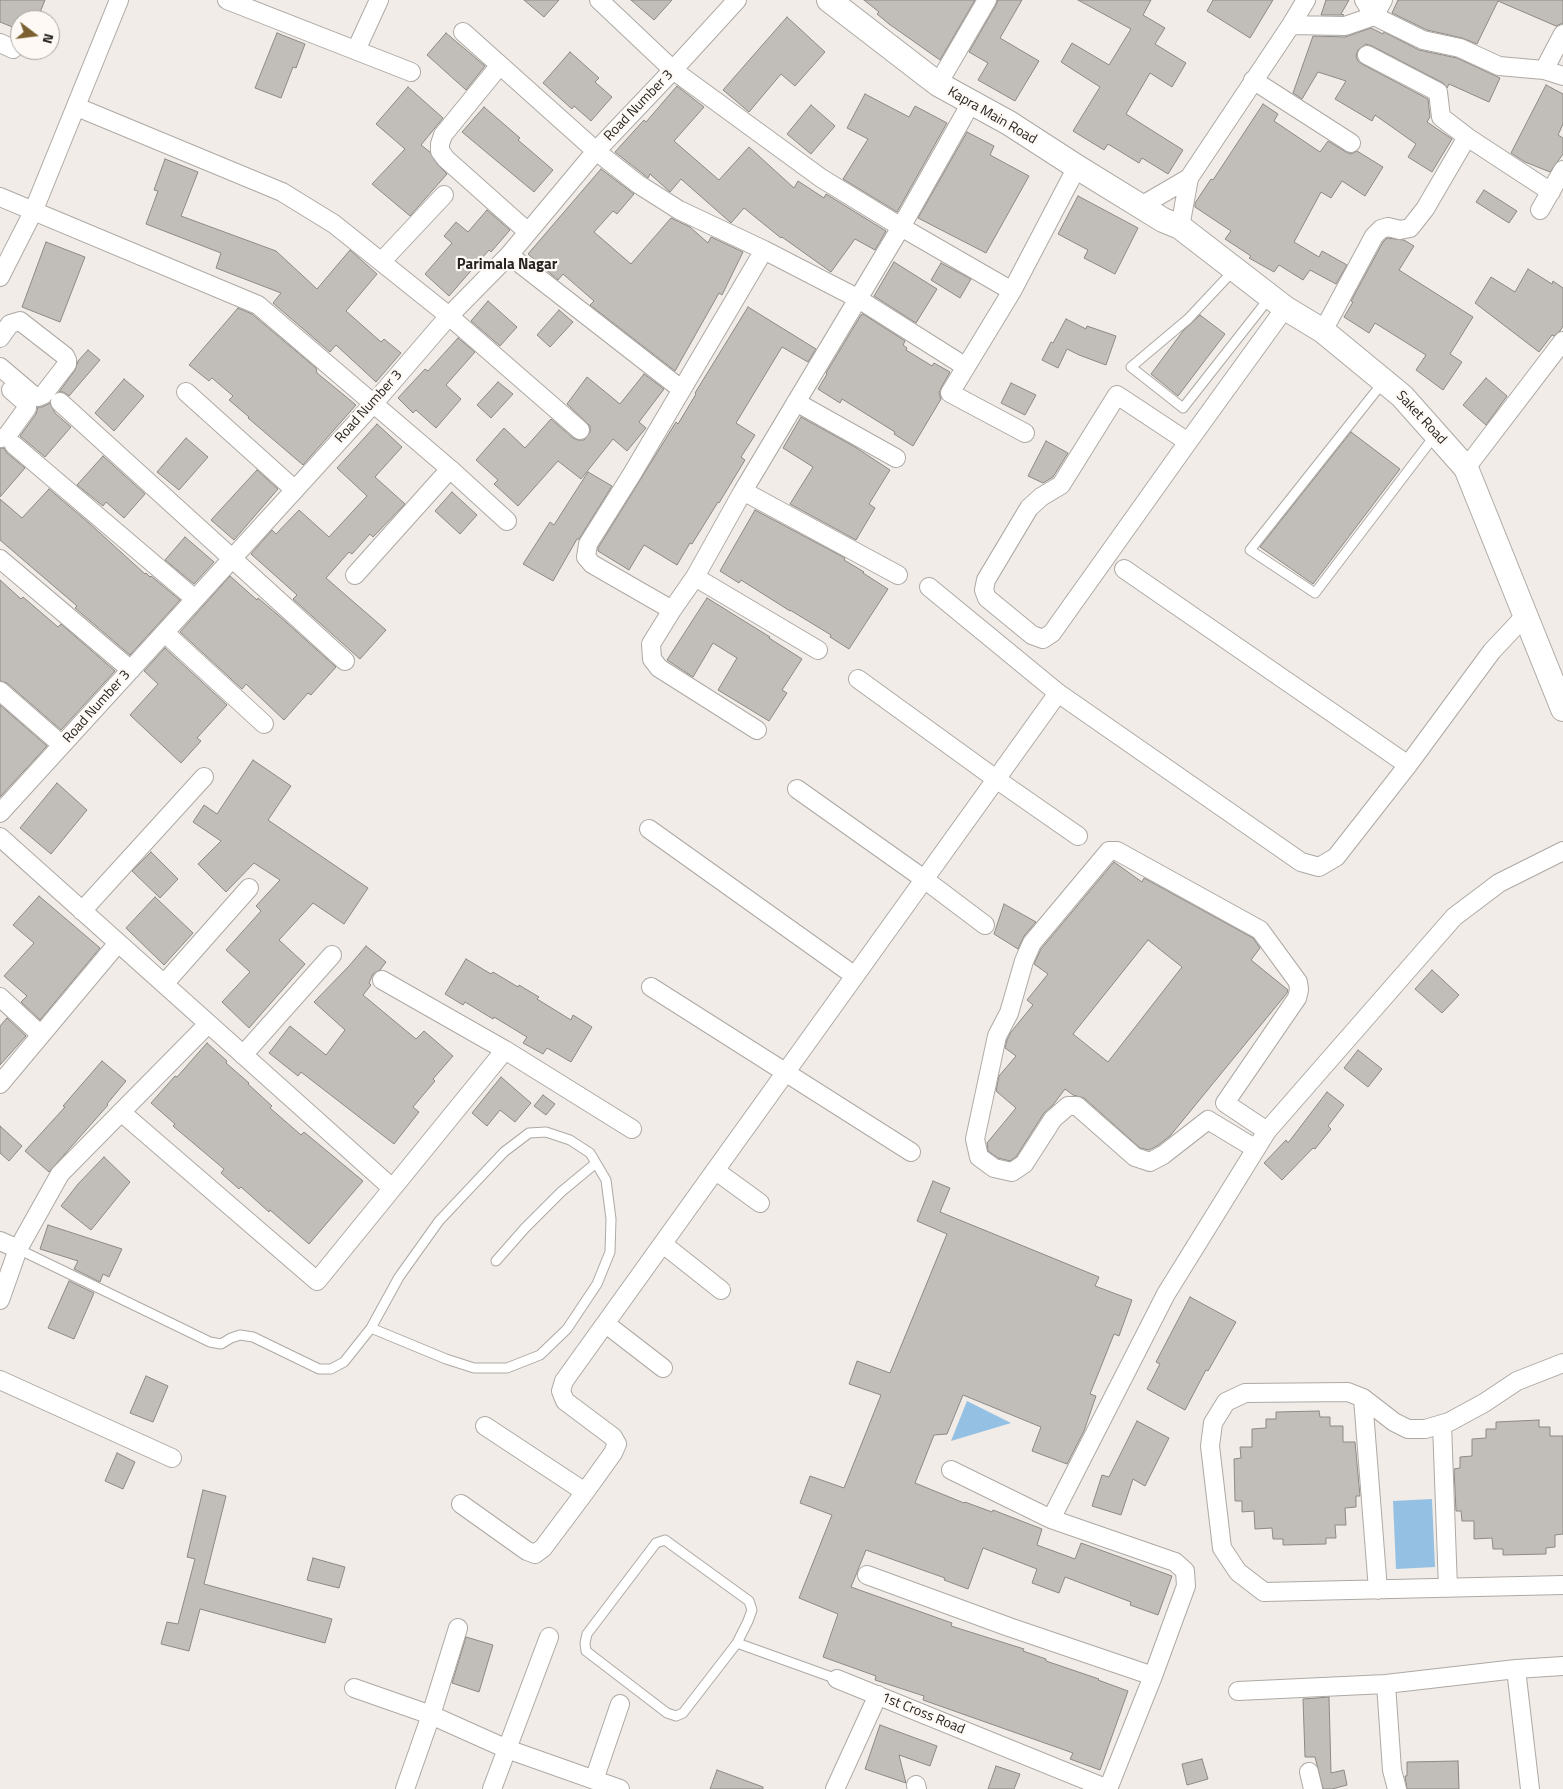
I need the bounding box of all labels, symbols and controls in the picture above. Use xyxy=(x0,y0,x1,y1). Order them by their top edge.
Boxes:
north arrow xyxy=(10,10,60,60)
text: N xyxy=(38,31,60,46)
street label: Road Number 3 xyxy=(601,67,677,145)
street label: Kapra Main Road xyxy=(944,84,1040,148)
district label: Parimala Nagar xyxy=(457,256,557,274)
street label: Road Number 3 xyxy=(332,367,406,447)
street label: Saket Road xyxy=(1392,388,1450,448)
street label: Road Number 3 xyxy=(60,667,134,747)
street label: 1st Cross Road xyxy=(879,1690,967,1738)

